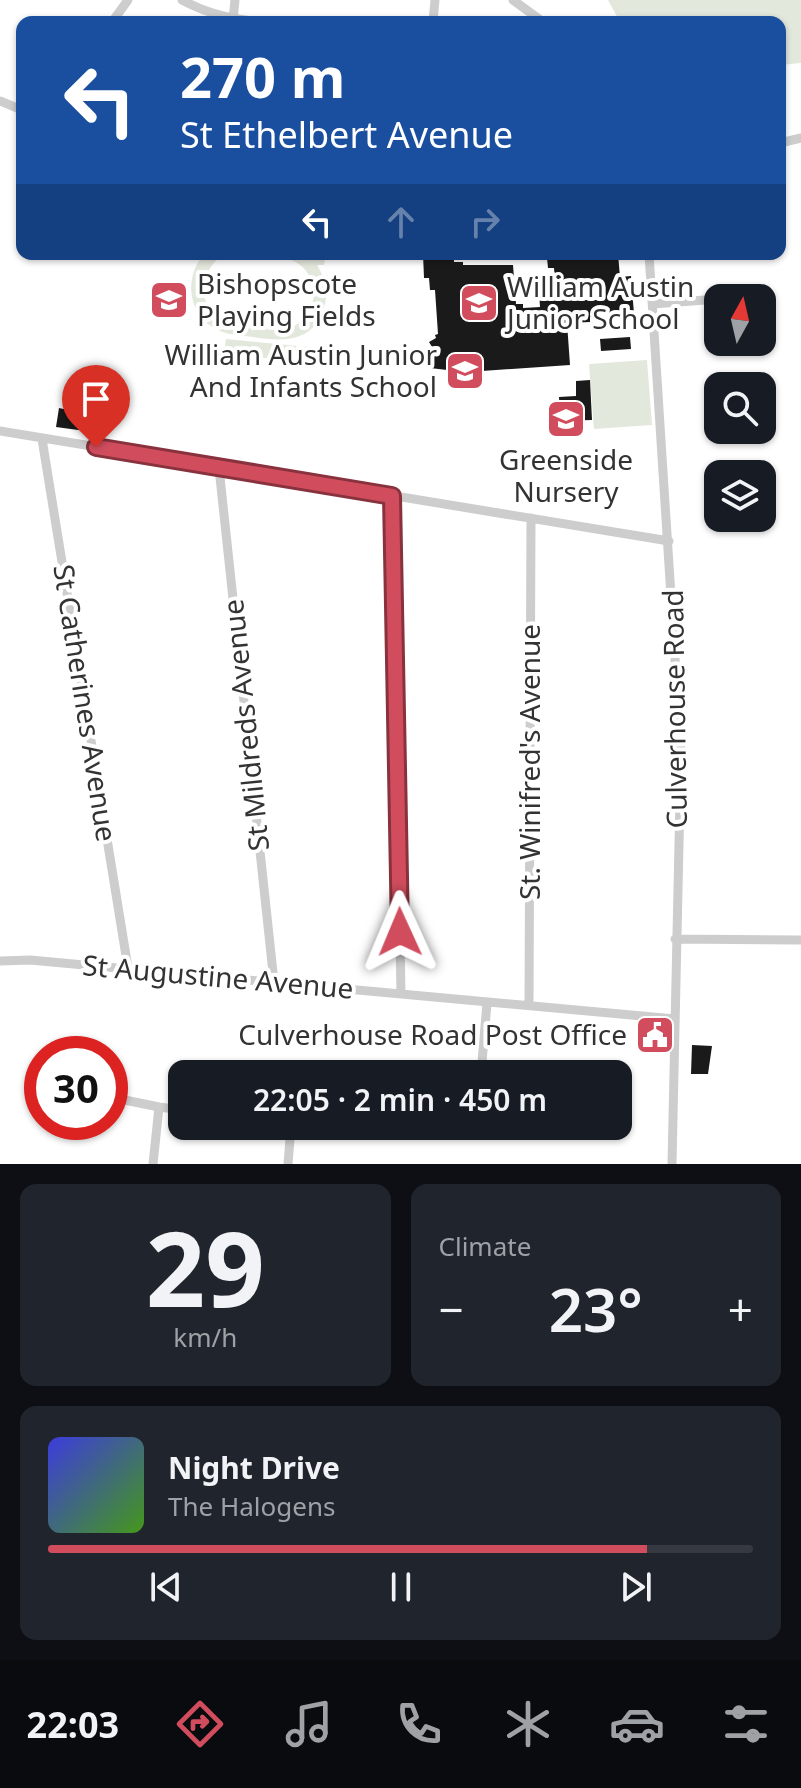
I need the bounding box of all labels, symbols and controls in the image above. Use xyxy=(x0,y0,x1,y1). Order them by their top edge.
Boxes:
text: 270 m xyxy=(180,38,345,114)
icon: left xyxy=(48,48,152,152)
text: St Ethelbert Avenue xyxy=(180,110,513,159)
icon: left xyxy=(295,200,339,244)
icon: ahead xyxy=(379,200,423,244)
icon: right xyxy=(463,200,507,244)
place label: Bishopscote Playing Fields xyxy=(197,264,376,334)
place label: William Austin Junior School xyxy=(504,267,694,337)
school or university icon: Bishopscote Playing Fields xyxy=(148,279,190,321)
school or university icon: William Austin Junior School xyxy=(458,282,500,324)
north arrow xyxy=(704,284,776,356)
map controls xyxy=(704,284,776,532)
place label: William Austin Junior And Infants School xyxy=(164,335,437,405)
school or university icon: William Austin Junior And Infants School xyxy=(444,350,486,392)
pin xyxy=(62,365,130,447)
button: search xyxy=(704,372,776,444)
icon: arrive xyxy=(74,377,118,421)
school or university icon: Greenside Nursery xyxy=(545,398,587,440)
place label: Greenside Nursery xyxy=(499,440,633,510)
button: layers xyxy=(704,460,776,532)
street label: St Catherines Avenue xyxy=(45,561,127,844)
street label: Culverhouse Road xyxy=(653,589,695,829)
street label: St Mildreds Avenue xyxy=(213,597,277,853)
street label: St. Winifred's Avenue xyxy=(510,624,548,900)
position arrow xyxy=(358,890,442,974)
street label: St Augustine Avenue xyxy=(81,945,355,1007)
public building icon: Culverhouse Road Post Office xyxy=(634,1014,676,1056)
place label: Culverhouse Road Post Office xyxy=(238,1015,627,1053)
speed limit sign: 30 xyxy=(24,1036,128,1140)
text: 22:05 · 2 min · 450 m xyxy=(253,1079,547,1120)
text: 29 xyxy=(146,1196,265,1337)
text: Climate xyxy=(439,1228,531,1264)
text: 23° xyxy=(549,1268,643,1350)
text: − xyxy=(439,1279,464,1339)
text: + xyxy=(728,1279,753,1339)
text: km/h xyxy=(173,1319,237,1355)
text: Night Drive xyxy=(168,1447,340,1488)
text: The Halogens xyxy=(168,1488,335,1524)
icon: previous xyxy=(144,1565,188,1609)
icon: pause xyxy=(379,1565,423,1609)
icon: next xyxy=(614,1565,658,1609)
icon: directions xyxy=(172,1696,228,1752)
icon: music xyxy=(281,1696,337,1752)
icon: phone xyxy=(391,1696,447,1752)
icon: climate xyxy=(500,1696,556,1752)
icon: car xyxy=(609,1696,665,1752)
icon: filters xyxy=(718,1696,774,1752)
text: 22:03 xyxy=(27,1700,119,1749)

